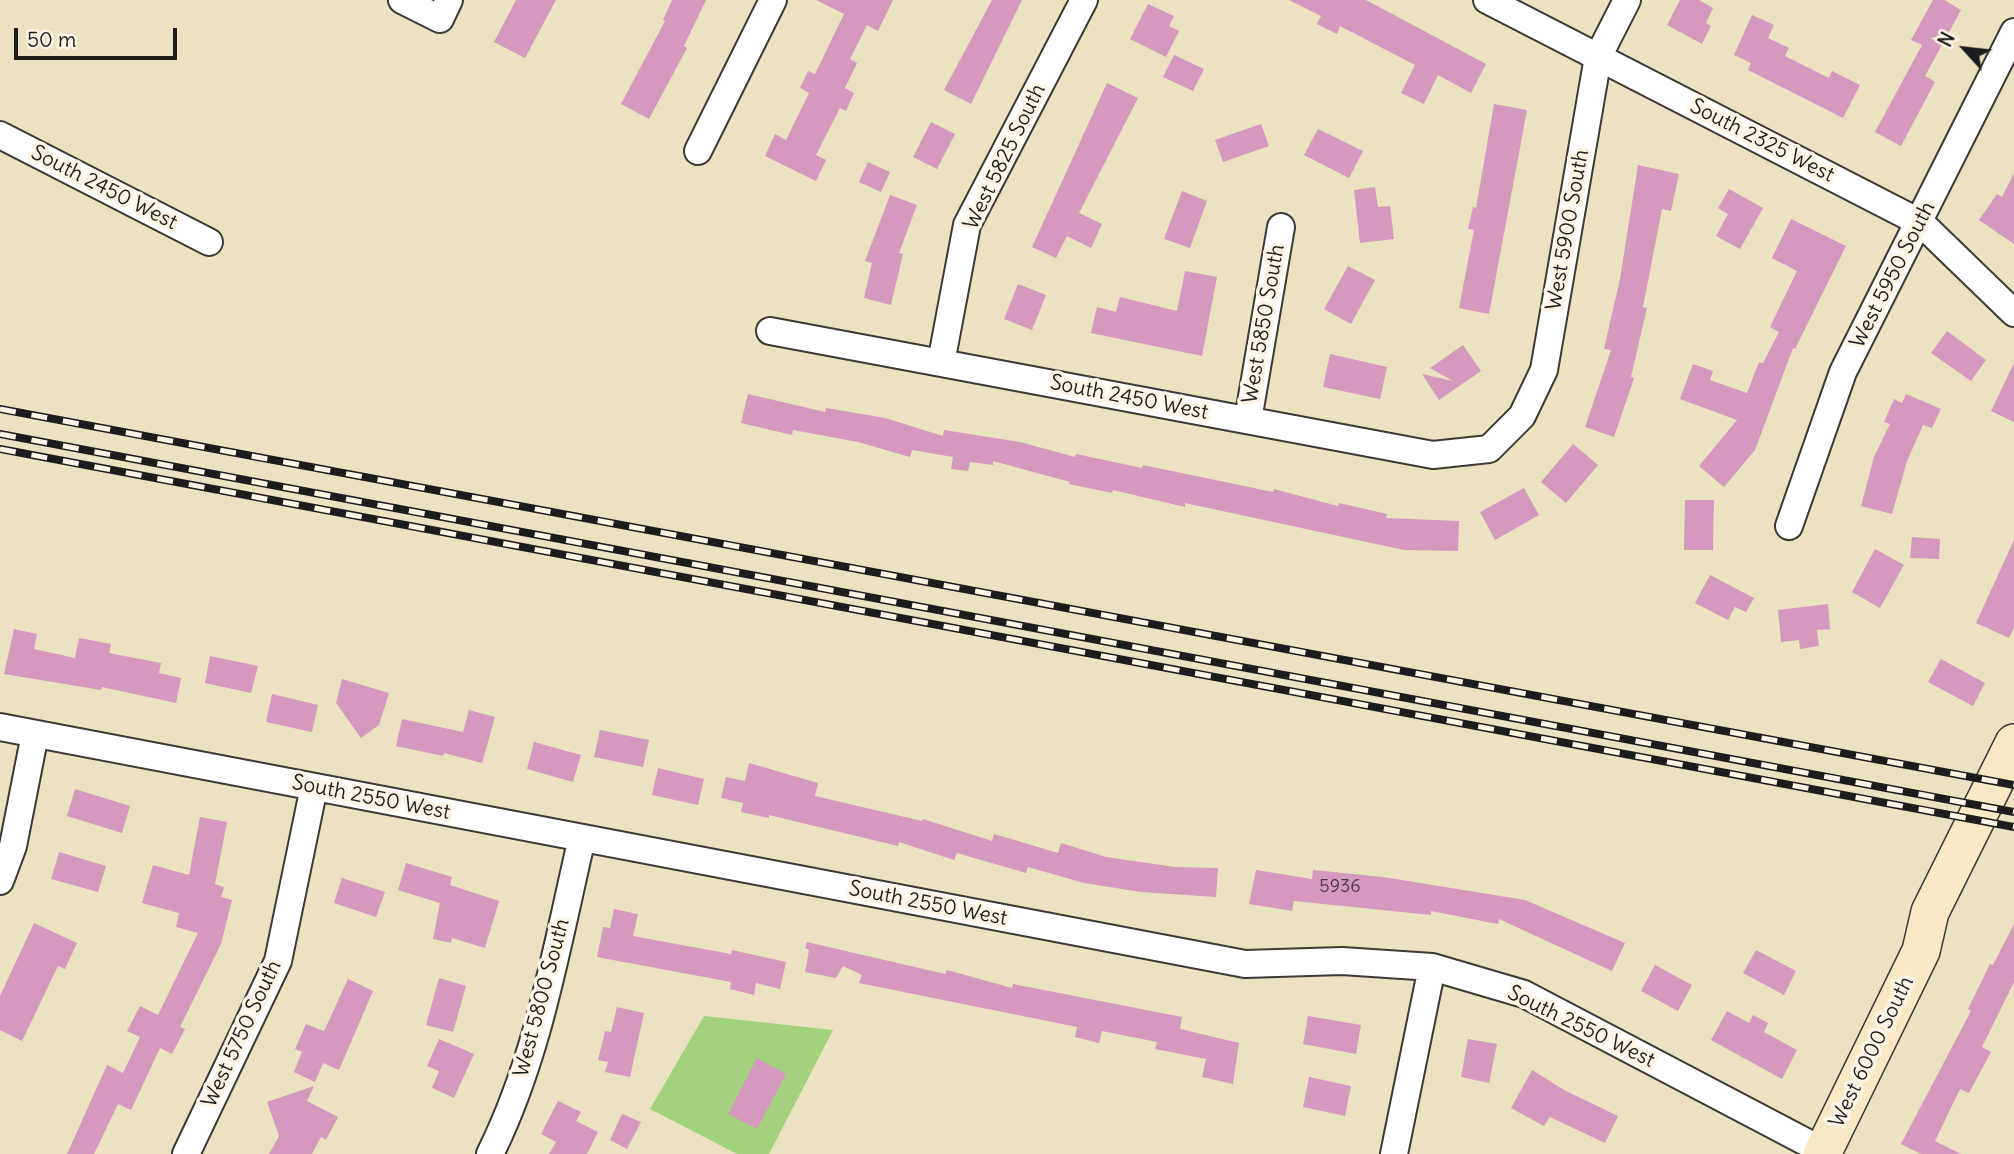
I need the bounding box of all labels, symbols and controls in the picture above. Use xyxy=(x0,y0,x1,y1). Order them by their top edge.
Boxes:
scale bar xyxy=(18,14,180,58)
north arrow xyxy=(1930,14,2000,84)
text: 50 m xyxy=(27,26,76,53)
text: N xyxy=(1933,28,1960,51)
street label: West 5825 South xyxy=(959,80,1051,234)
street label: South 2325 West xyxy=(1686,94,1838,188)
street label: South 2450 West xyxy=(27,140,181,236)
street label: West 5900 South xyxy=(1541,148,1595,312)
street label: West 5950 South xyxy=(1845,197,1941,353)
street label: West 5850 South xyxy=(1238,242,1290,406)
street label: South 2450 West xyxy=(1048,370,1210,426)
street label: South 2550 West xyxy=(290,770,452,826)
street label: South 2550 West xyxy=(847,876,1009,932)
house number: 5936 xyxy=(1319,876,1361,898)
street label: West 5800 South xyxy=(509,916,575,1080)
street label: West 5750 South xyxy=(197,956,287,1112)
street label: West 6000 South xyxy=(1825,972,1919,1132)
street label: South 2550 West xyxy=(1503,980,1659,1074)

